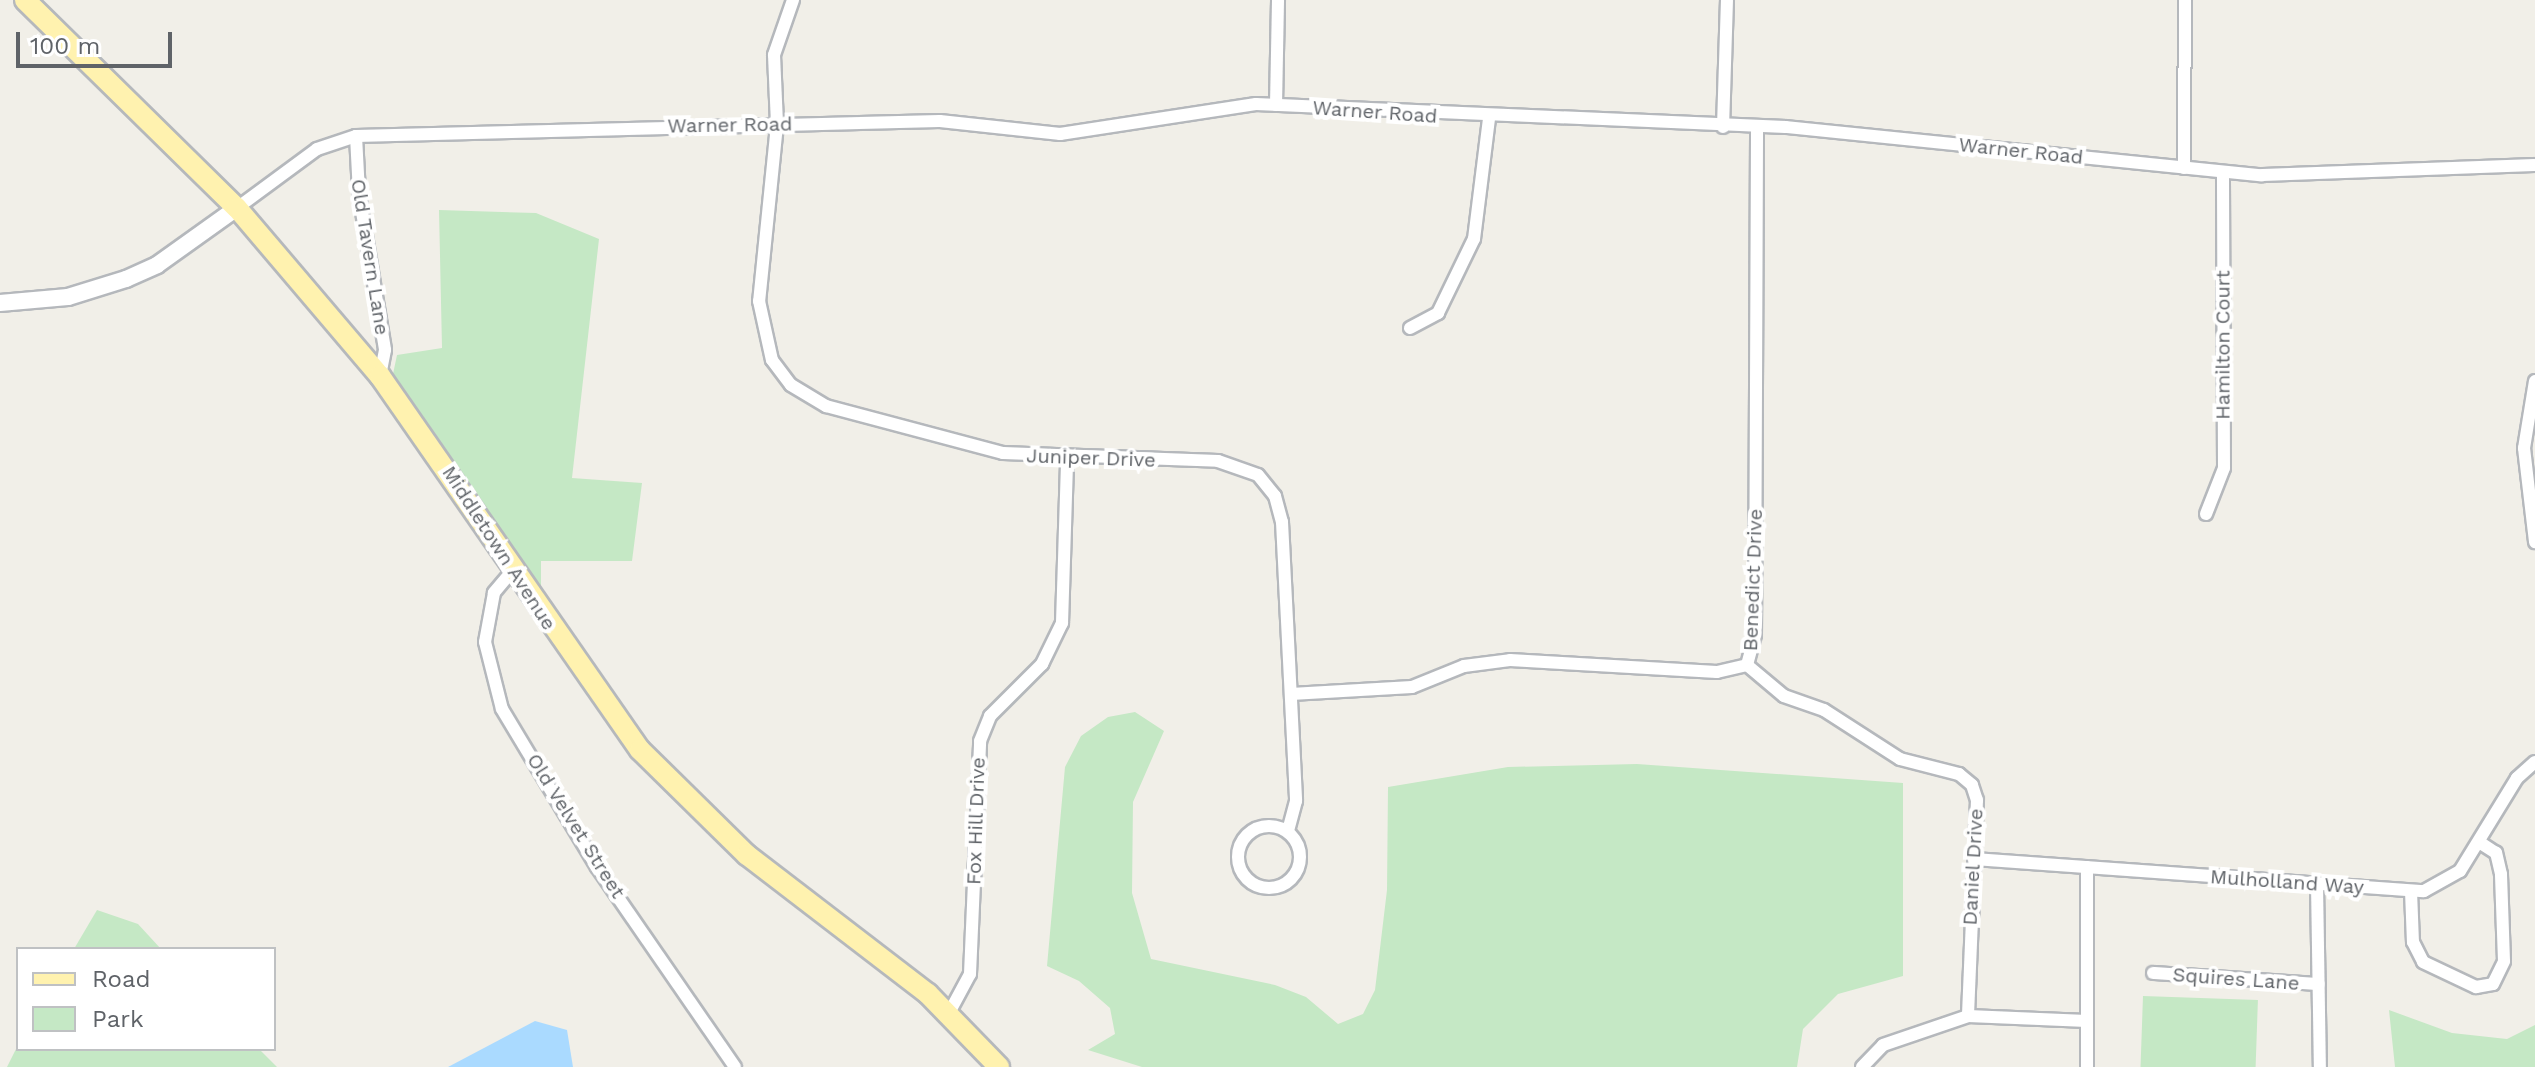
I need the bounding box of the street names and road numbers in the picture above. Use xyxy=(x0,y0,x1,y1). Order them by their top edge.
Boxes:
street label: Warner Road xyxy=(1312,96,1438,128)
street label: Warner Road xyxy=(667,112,793,138)
street label: Warner Road xyxy=(1957,133,2085,169)
street label: Old Tavern Lane xyxy=(346,177,394,337)
street label: Hamilton Court xyxy=(2211,270,2235,420)
street label: Juniper Drive xyxy=(1026,444,1156,472)
street label: Middletown Avenue xyxy=(437,461,561,635)
street label: Benedict Drive xyxy=(1739,508,1767,652)
street label: Old Velvet Street xyxy=(522,749,630,903)
street label: Fox Hill Drive xyxy=(962,756,990,886)
street label: Daniel Drive xyxy=(1958,808,1988,926)
street label: Mulholland Way xyxy=(2209,865,2365,899)
street label: Squires Lane xyxy=(2172,963,2300,995)

